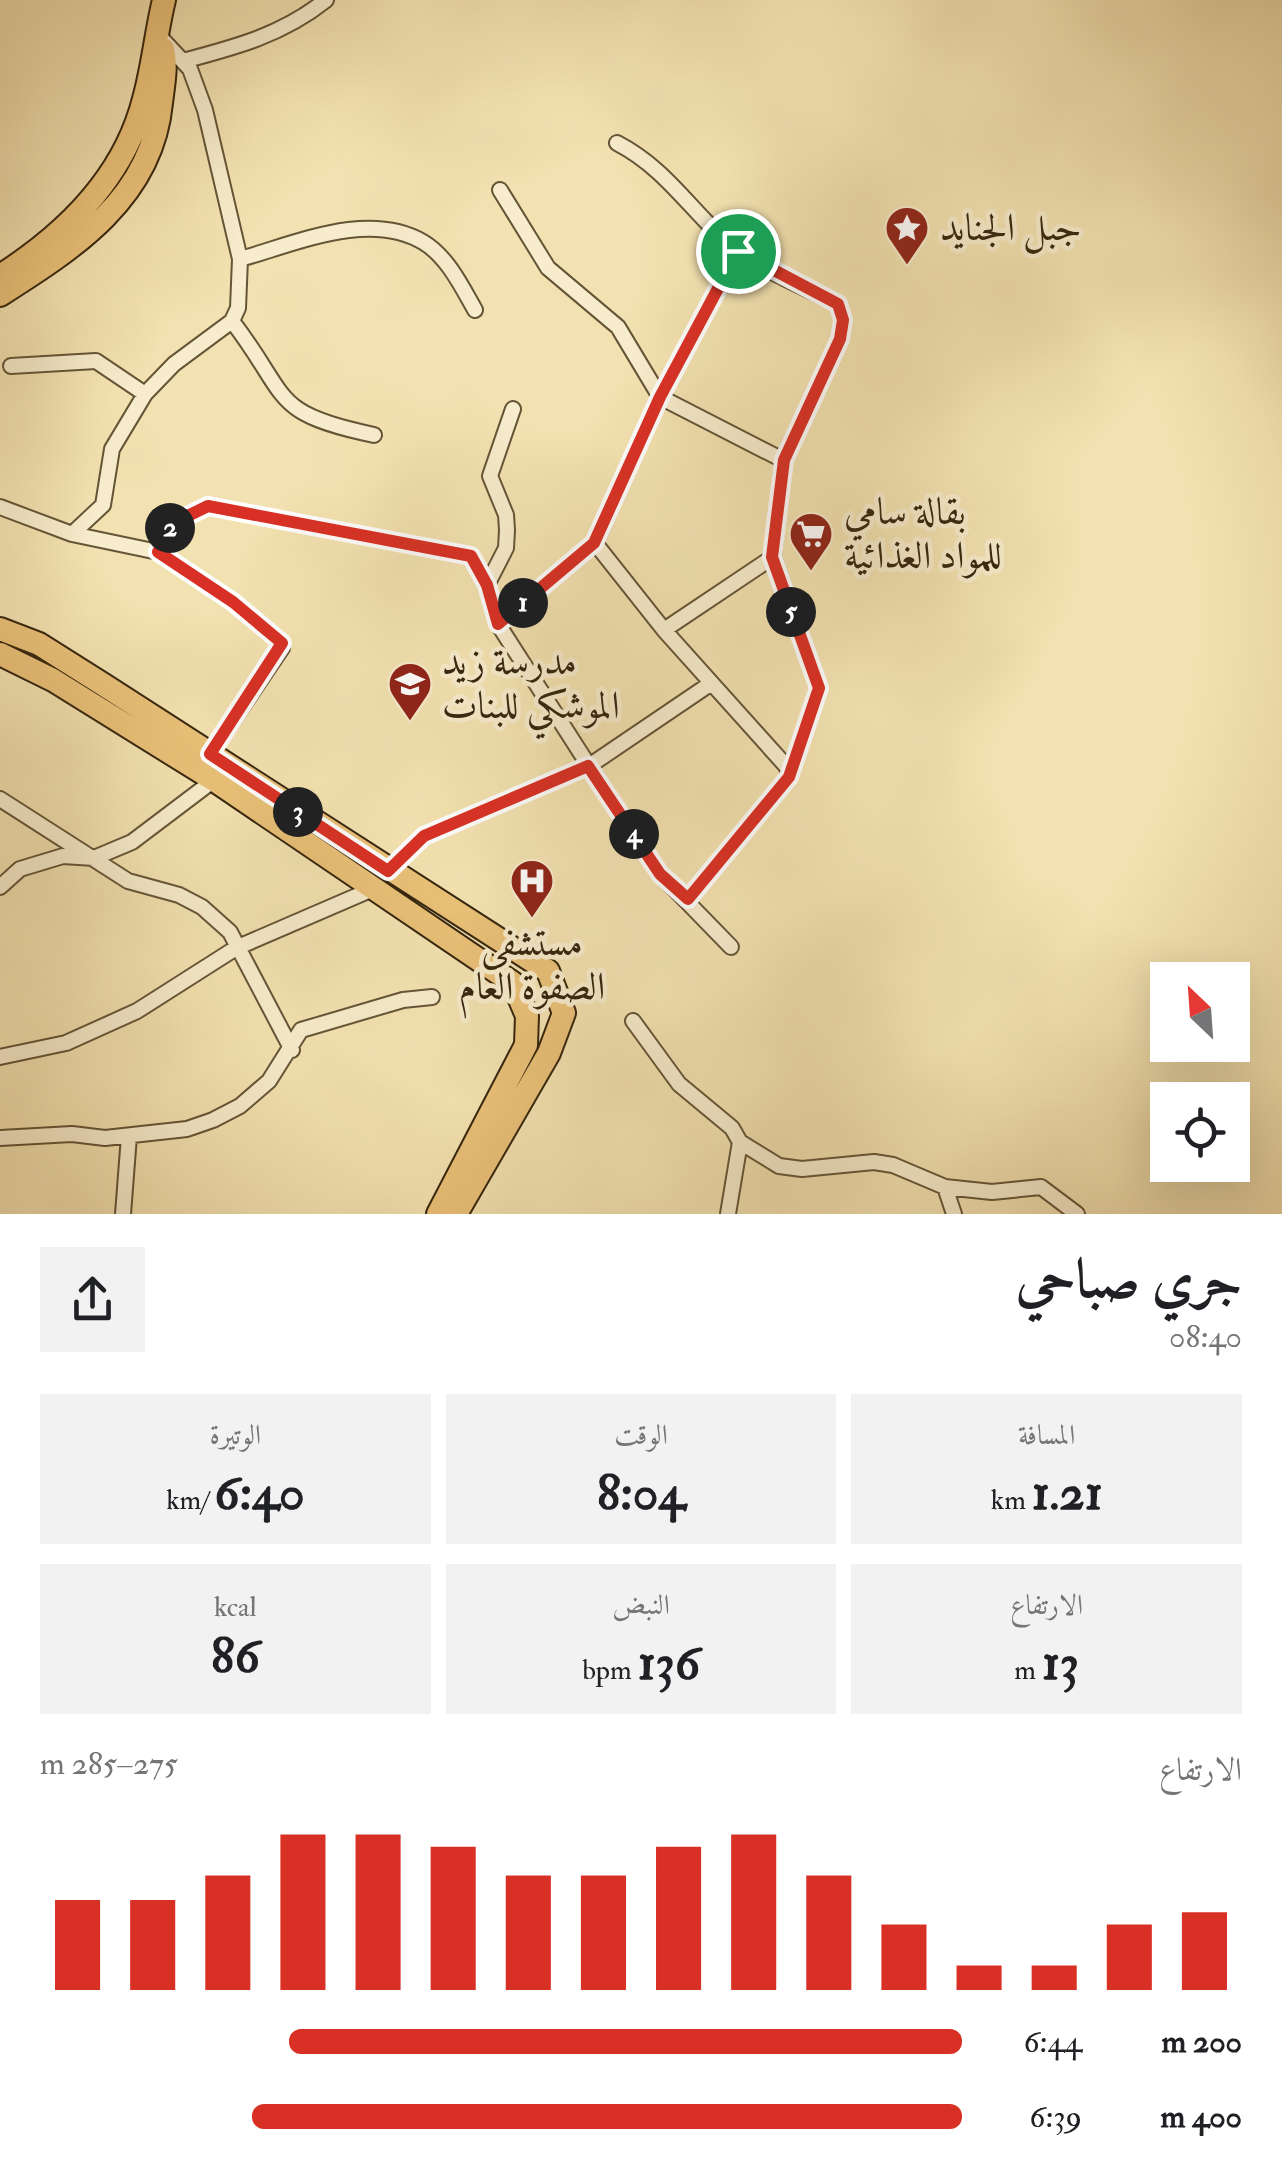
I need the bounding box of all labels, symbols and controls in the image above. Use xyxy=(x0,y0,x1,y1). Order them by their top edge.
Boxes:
place label: جبل الجنايد xyxy=(940,204,1082,254)
place icon: جبل الجنايد xyxy=(884,205,930,266)
pin xyxy=(696,209,781,294)
icon: arrive xyxy=(711,224,766,279)
place label: بقالة سامي للمواد الغذائية xyxy=(844,488,1002,580)
pin: 2 xyxy=(145,503,195,553)
text: 2 xyxy=(163,510,177,545)
supermarket icon: بقالة سامي للمواد الغذائية xyxy=(788,511,834,572)
pin: 1 xyxy=(498,578,548,628)
text: 1 xyxy=(518,585,528,620)
pin: 5 xyxy=(766,587,816,637)
text: 5 xyxy=(785,594,797,629)
place label: مدرسة زيد الموشكي للبنات xyxy=(442,638,620,740)
school or university icon: مدرسة زيد الموشكي للبنات xyxy=(387,661,433,722)
pin: 3 xyxy=(273,787,323,837)
text: 3 xyxy=(293,794,303,829)
pin: 4 xyxy=(609,809,659,859)
text: 4 xyxy=(626,816,642,851)
hospital icon: مستشفى الصفوة العام xyxy=(509,858,555,919)
place label: مستشفى الصفوة العام xyxy=(459,919,605,1019)
north arrow xyxy=(1150,962,1250,1062)
map controls xyxy=(1150,962,1250,1182)
button: locate xyxy=(1150,1082,1250,1182)
text: جري صباحي xyxy=(1016,1245,1242,1314)
button: share xyxy=(40,1247,145,1352)
text: 08:40 xyxy=(1169,1317,1242,1357)
text: الوتيرة xyxy=(210,1418,261,1453)
text: الوقت xyxy=(614,1418,668,1453)
text: المسافة xyxy=(1018,1418,1075,1453)
text: 6:40 xyxy=(214,1462,305,1525)
text: 8:04 xyxy=(597,1462,685,1525)
text: 1.21 xyxy=(1032,1462,1103,1525)
text: /km xyxy=(166,1483,214,1518)
text: km xyxy=(991,1483,1032,1518)
text: النبض xyxy=(612,1588,670,1623)
text: الارتفاع xyxy=(1010,1588,1083,1623)
text: kcal xyxy=(214,1590,257,1625)
text: 86 xyxy=(211,1625,260,1688)
text: 136 xyxy=(638,1632,700,1695)
text: 13 xyxy=(1042,1632,1079,1695)
text: bpm xyxy=(582,1653,638,1688)
text: m xyxy=(1014,1653,1042,1688)
text: 275–285 m xyxy=(40,1744,178,1784)
text: الارتفاع xyxy=(1159,1750,1242,1790)
text: 6:44 xyxy=(1023,2022,1082,2062)
text: 200 m xyxy=(1161,2022,1242,2062)
text: 6:39 xyxy=(1029,2097,1082,2137)
text: 400 m xyxy=(1160,2097,1242,2137)

